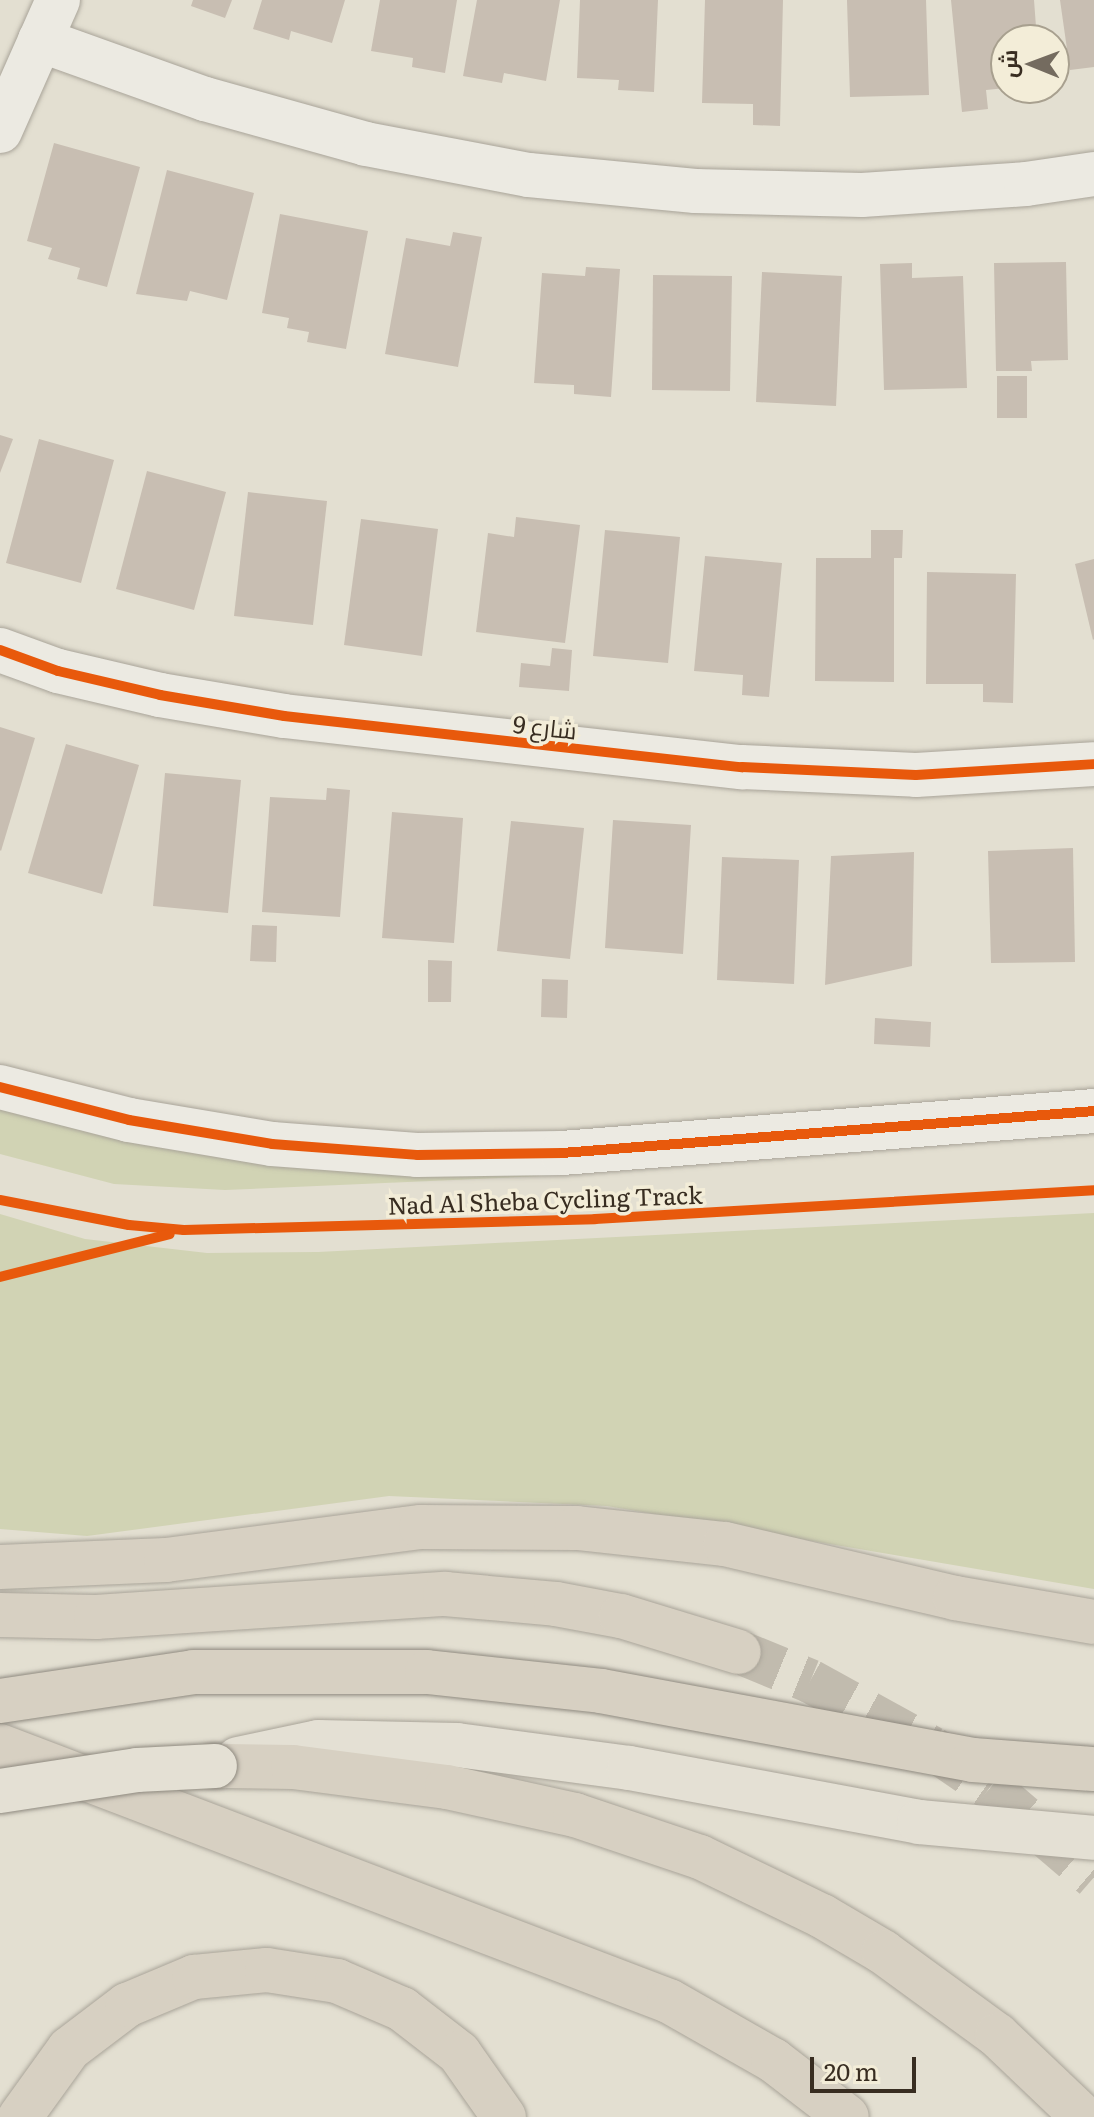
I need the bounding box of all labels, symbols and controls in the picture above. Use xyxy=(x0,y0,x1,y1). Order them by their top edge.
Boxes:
north arrow xyxy=(990,24,1070,104)
text: ش xyxy=(991,49,1024,78)
street label: شارع 9 xyxy=(512,708,578,744)
street label: Nad Al Sheba Cycling Track xyxy=(387,1179,703,1219)
scale bar xyxy=(814,2041,920,2091)
text: 20 m xyxy=(824,2053,878,2088)

